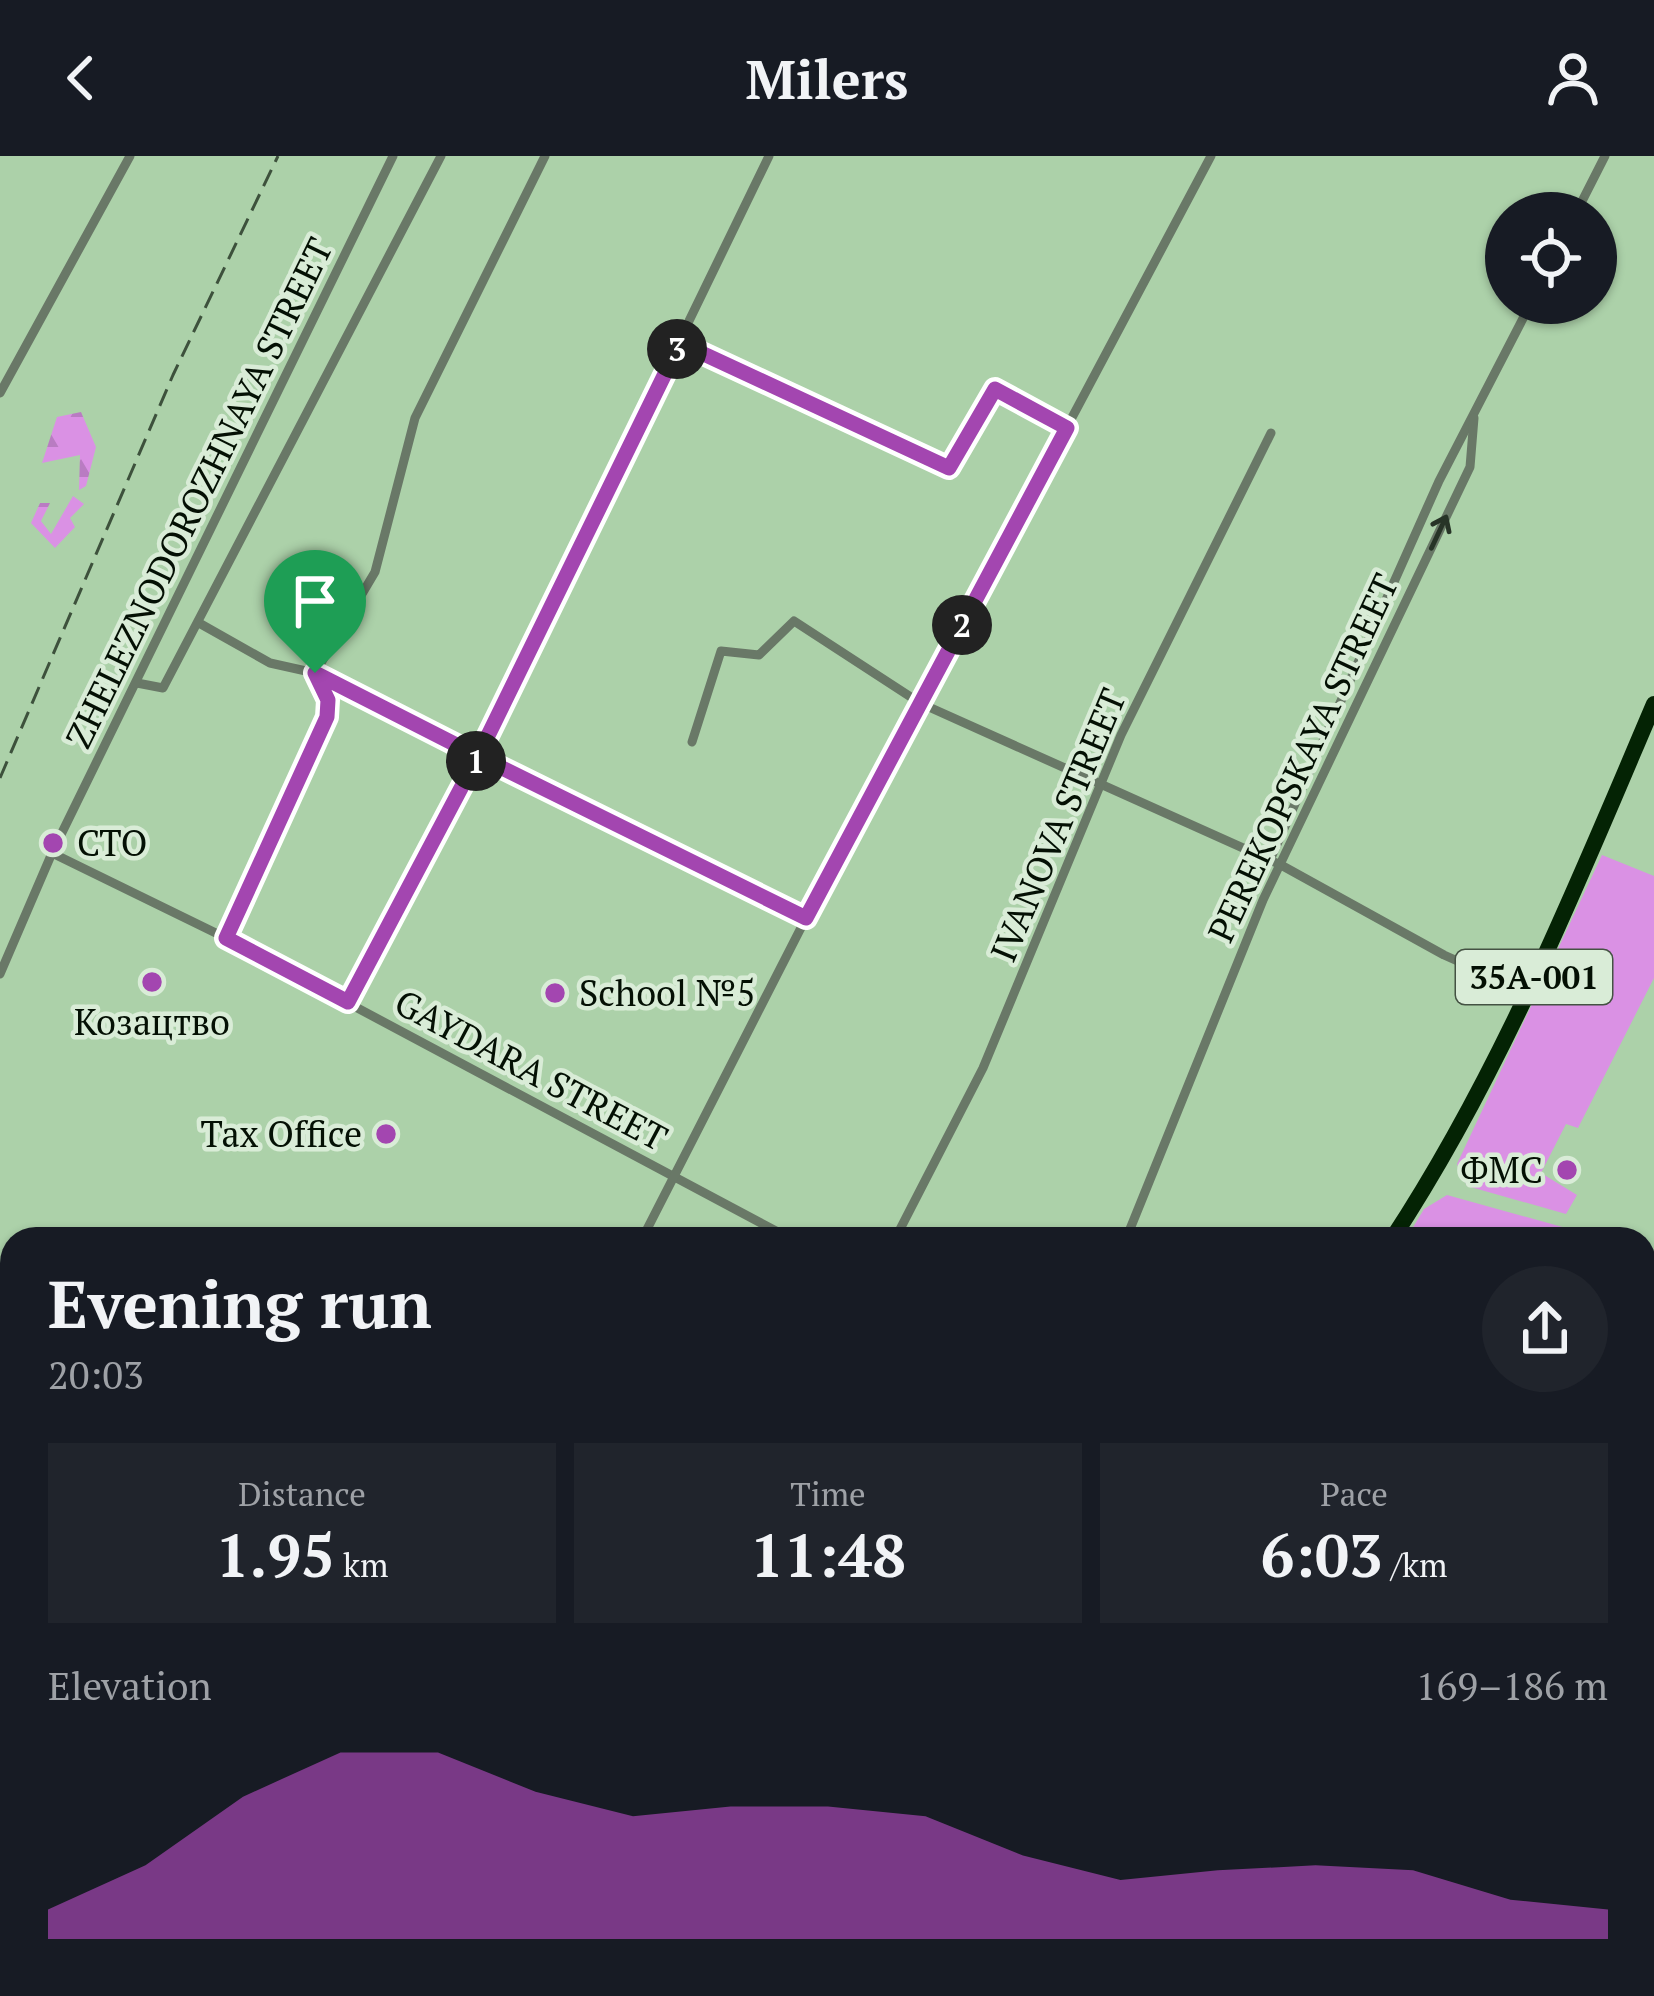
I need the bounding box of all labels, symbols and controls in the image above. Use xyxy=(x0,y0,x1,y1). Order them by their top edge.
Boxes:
text: Milers xyxy=(746,43,908,114)
icon: back xyxy=(48,45,114,111)
icon: person xyxy=(1540,45,1606,111)
map controls xyxy=(1485,192,1617,324)
button: locate xyxy=(1485,192,1617,324)
street label: ZHELEZNODOROZHNAYA STREET xyxy=(54,230,343,755)
pin: 3 xyxy=(647,319,707,379)
text: 3 xyxy=(668,327,686,370)
one-way arrow xyxy=(1429,515,1451,551)
pin xyxy=(264,550,366,673)
street label: PEREKOPSKAYA STREET xyxy=(1197,566,1409,949)
icon: arrive xyxy=(282,568,348,634)
pin: 2 xyxy=(932,595,992,655)
text: 2 xyxy=(953,603,971,646)
street label: IVANOVA STREET xyxy=(979,681,1136,968)
pin: 1 xyxy=(446,731,506,791)
text: 1 xyxy=(467,739,485,782)
place label: СТО xyxy=(77,819,147,866)
marker: СТО xyxy=(40,830,66,856)
road number: 35А-001 xyxy=(1456,950,1612,1004)
marker: Козацтво xyxy=(139,969,165,995)
place label: School №5 xyxy=(579,969,755,1016)
street label: GAYDARA STREET xyxy=(387,978,675,1161)
marker: School №5 xyxy=(542,980,568,1006)
place label: Козацтво xyxy=(74,998,230,1045)
place label: Tax Office xyxy=(200,1110,362,1157)
marker: Tax Office xyxy=(373,1121,399,1147)
place label: ФМС xyxy=(1460,1146,1543,1193)
marker: ФМС xyxy=(1554,1157,1580,1183)
text: Evening run xyxy=(48,1259,432,1347)
button: share xyxy=(1482,1266,1608,1392)
text: 20:03 xyxy=(48,1348,144,1400)
text: Distance xyxy=(238,1472,366,1515)
text: Time xyxy=(790,1472,866,1515)
text: Pace xyxy=(1320,1472,1388,1515)
text: 1.95 xyxy=(216,1515,335,1594)
text: 11:48 xyxy=(750,1515,906,1594)
text: 6:03 xyxy=(1260,1515,1383,1594)
text: km xyxy=(335,1543,389,1586)
text: /km xyxy=(1383,1543,1448,1586)
text: Elevation xyxy=(48,1659,212,1711)
text: 169–186 m xyxy=(1416,1659,1608,1711)

